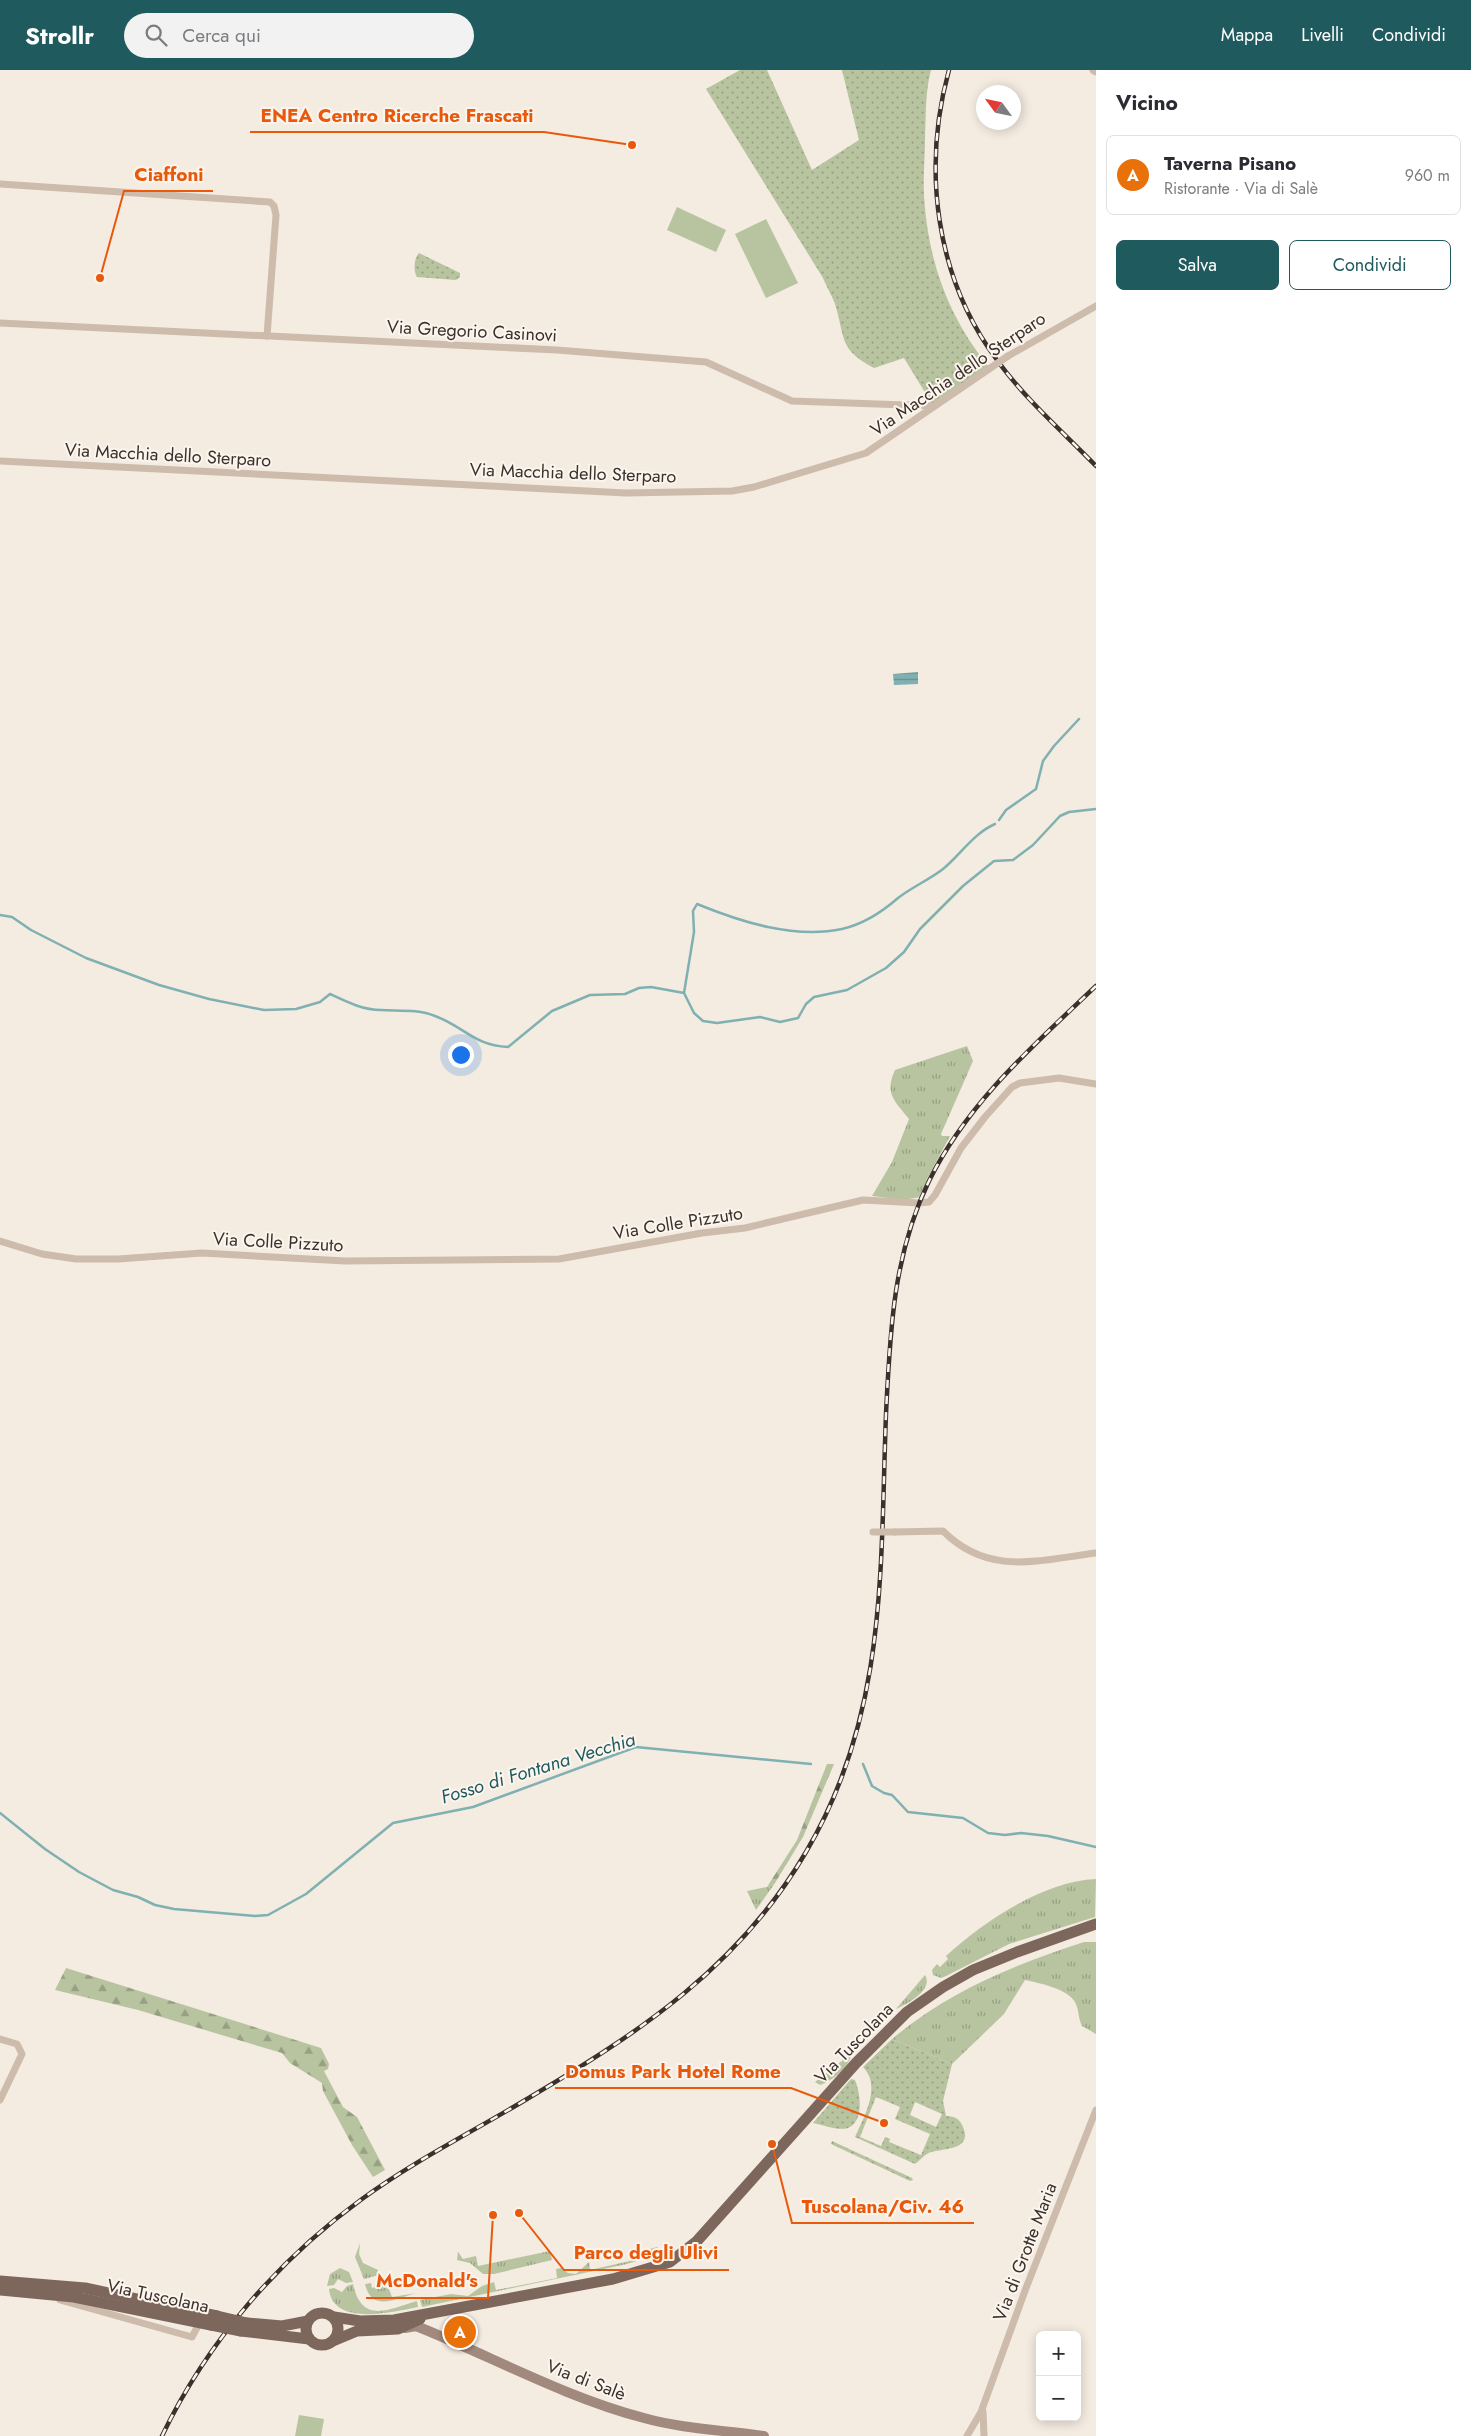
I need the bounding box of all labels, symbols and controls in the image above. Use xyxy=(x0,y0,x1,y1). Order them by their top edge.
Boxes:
search box xyxy=(124,13,474,58)
text: Strollr xyxy=(25,18,94,53)
icon: search xyxy=(142,21,170,49)
text: Cerca qui xyxy=(182,22,261,49)
text: Mappa xyxy=(1221,22,1273,48)
text: Livelli xyxy=(1301,22,1344,48)
text: Condividi xyxy=(1372,22,1446,48)
north arrow xyxy=(976,85,1021,130)
text: Vicino xyxy=(1116,88,1178,118)
callout: ENEA Centro Ricerche Frascati xyxy=(250,98,544,132)
text: ENEA Centro Ricerche Frascati xyxy=(260,102,534,129)
text: Taverna Pisano xyxy=(1164,150,1296,177)
callout: Ciaffoni xyxy=(124,157,213,191)
text: Ciaffoni xyxy=(134,161,204,188)
text: A xyxy=(1127,164,1139,187)
text: 960 m xyxy=(1405,164,1450,187)
text: Ristorante · Via di Salè xyxy=(1164,177,1318,200)
button: Salva xyxy=(1116,240,1279,290)
button: Condividi xyxy=(1289,240,1451,290)
street label: Via Macchia dello Sterparo xyxy=(865,305,1051,443)
street label: Via Gregorio Casinovi xyxy=(386,314,558,348)
street label: Via Macchia dello Sterparo xyxy=(64,437,272,473)
street label: Via Macchia dello Sterparo xyxy=(469,456,677,490)
your location xyxy=(448,1042,474,1068)
street label: Via Colle Pizzuto xyxy=(611,1200,745,1246)
street label: Via Colle Pizzuto xyxy=(212,1226,344,1258)
water label: Fosso di Fontana Vecchia xyxy=(437,1725,639,1810)
street label: Via Tuscolana xyxy=(809,1997,899,2089)
callout: Domus Park Hotel Rome xyxy=(555,2054,791,2088)
text: Domus Park Hotel Rome xyxy=(565,2058,781,2085)
street label: Via di Grotte Maria xyxy=(987,2179,1063,2325)
callout: Tuscolana/Civ. 46 xyxy=(792,2189,974,2223)
text: Tuscolana/Civ. 46 xyxy=(802,2193,964,2220)
callout: Parco degli Ulivi xyxy=(564,2236,729,2270)
text: Parco degli Ulivi xyxy=(574,2239,718,2266)
callout: McDonald's xyxy=(366,2264,488,2298)
text: McDonald's xyxy=(376,2267,478,2294)
street label: Via Tuscolana xyxy=(105,2273,211,2319)
pin: A xyxy=(444,2313,476,2351)
map controls xyxy=(1036,2331,1081,2421)
button: + xyxy=(1036,2331,1081,2376)
street label: Via di Salè xyxy=(543,2353,629,2407)
button: − xyxy=(1036,2376,1081,2421)

